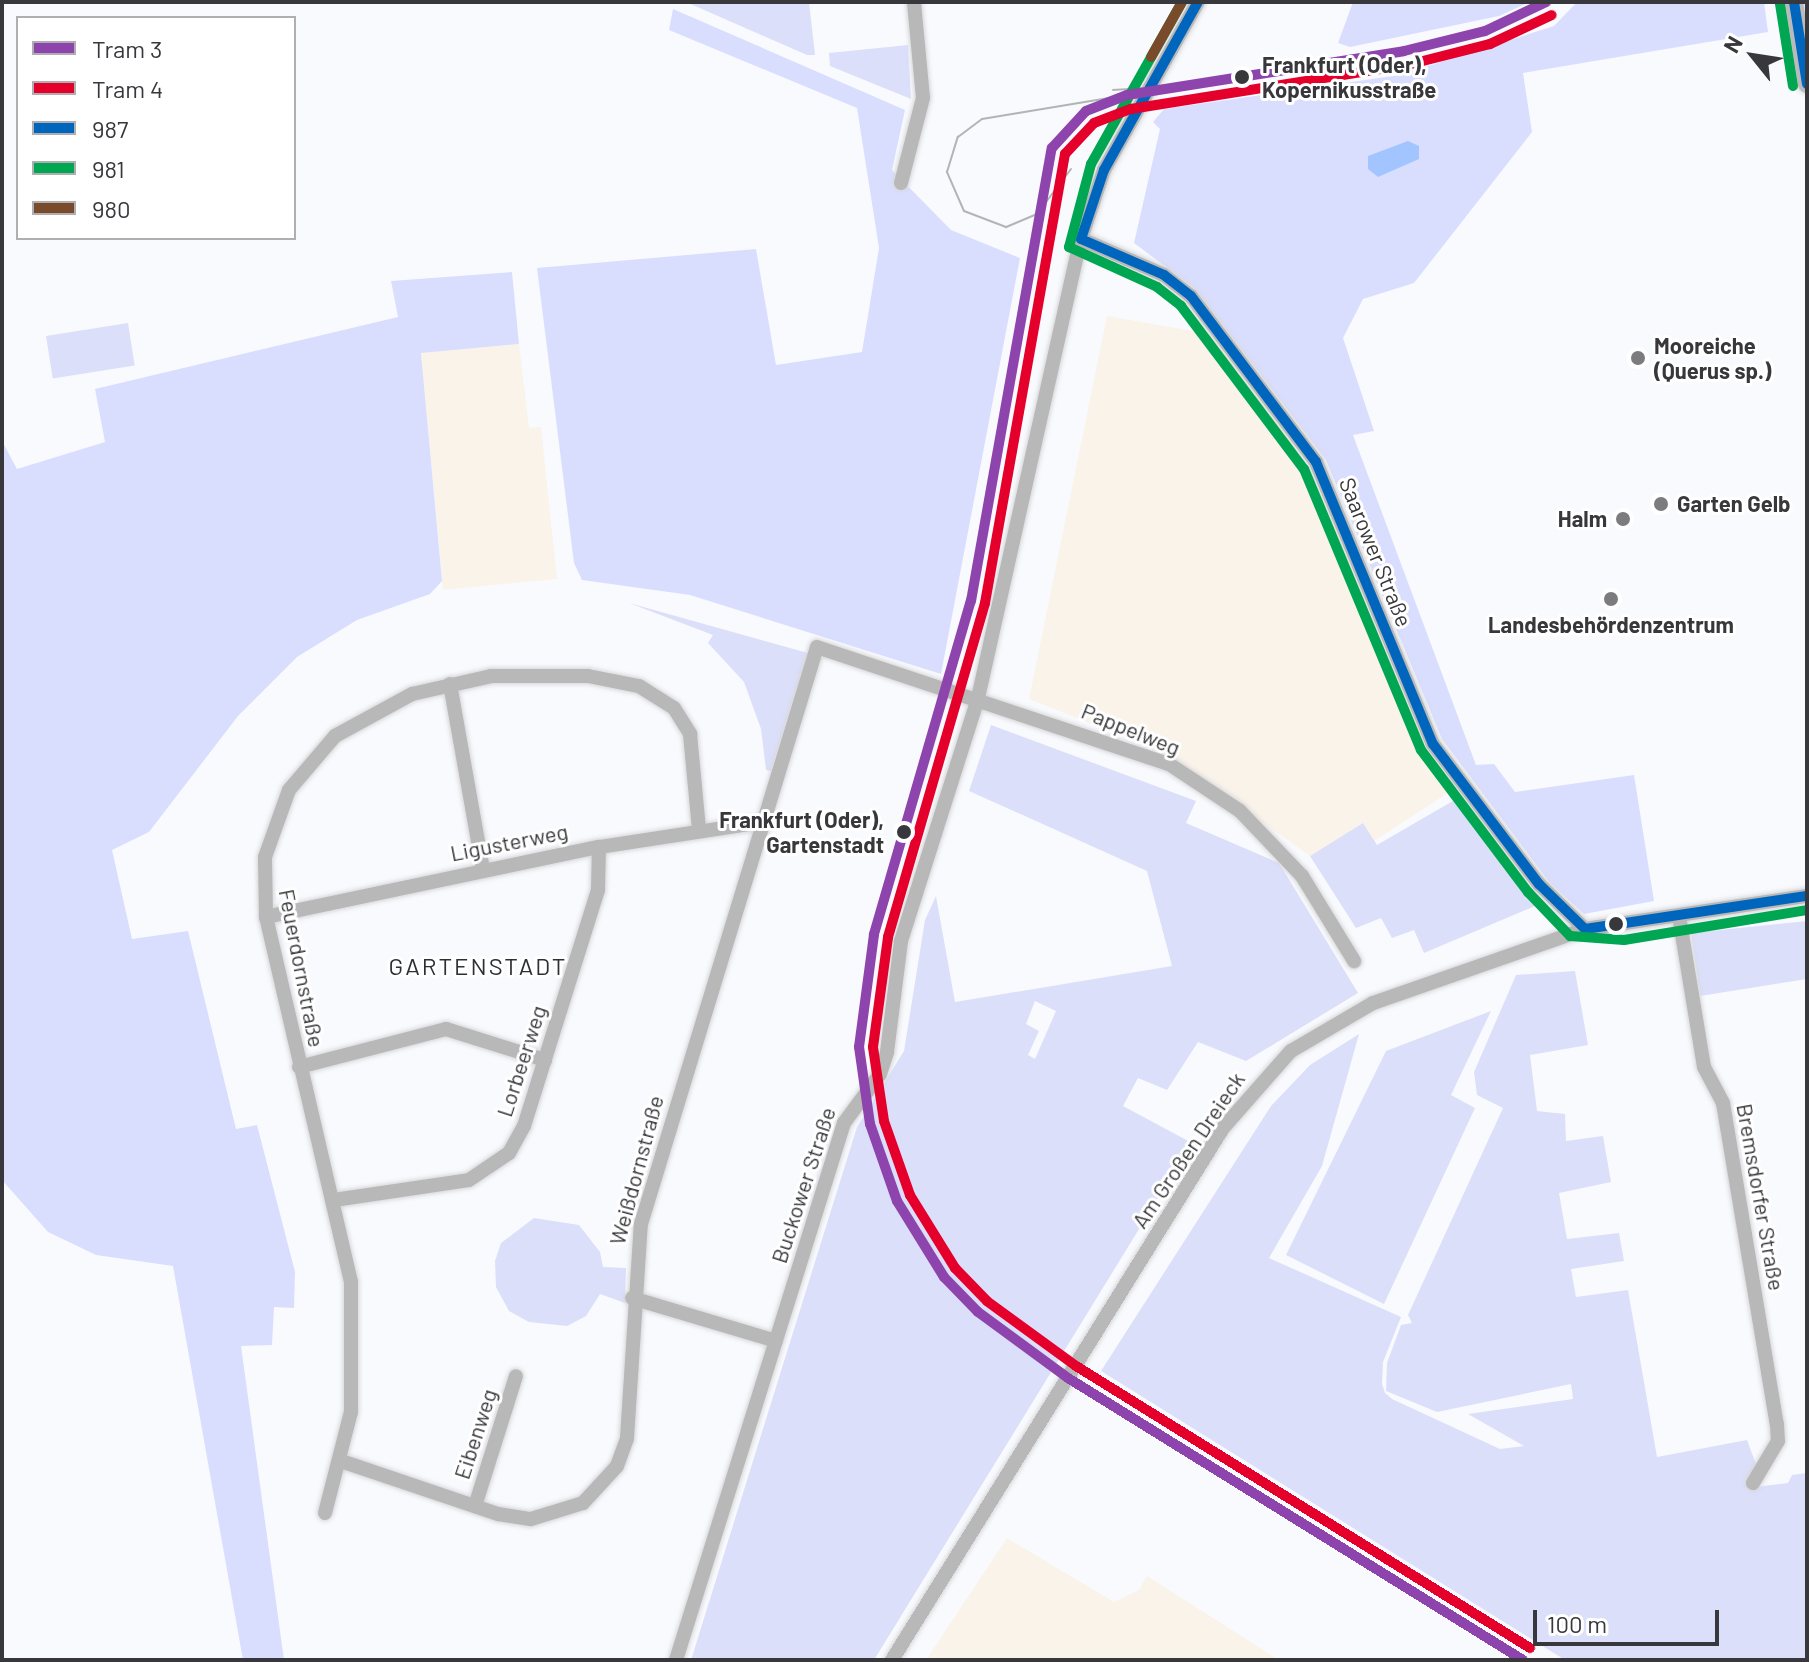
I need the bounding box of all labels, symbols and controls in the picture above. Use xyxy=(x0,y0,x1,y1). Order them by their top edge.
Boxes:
legend xyxy=(16,16,296,240)
north arrow xyxy=(1713,16,1793,96)
text: N xyxy=(1717,31,1747,57)
text: Tram 3 xyxy=(92,34,162,63)
place label: Frankfurt (Oder), Kopernikusstraße xyxy=(1262,51,1436,102)
marker: Frankfurt (Oder), Kopernikusstraße xyxy=(1229,64,1255,90)
text: Tram 4 xyxy=(92,74,163,103)
text: 987 xyxy=(92,114,128,143)
text: 981 xyxy=(92,154,125,183)
text: 980 xyxy=(92,194,131,223)
place label: Mooreiche (Querus sp.) xyxy=(1654,332,1771,384)
marker: Mooreiche (Querus sp.) xyxy=(1629,349,1647,367)
street label: Saarower Straße xyxy=(1334,474,1418,630)
place label: Garten Gelb xyxy=(1677,491,1791,517)
marker: Garten Gelb xyxy=(1652,495,1670,513)
place label: Halm xyxy=(1558,506,1607,532)
marker: Halm xyxy=(1614,510,1632,528)
marker: Landesbehördenzentrum xyxy=(1602,590,1620,608)
place label: Landesbehördenzentrum xyxy=(1488,612,1734,638)
street label: Pappelweg xyxy=(1078,697,1184,761)
place label: Frankfurt (Oder), Gartenstadt xyxy=(719,806,884,858)
street label: Ligusterweg xyxy=(448,818,570,866)
marker: Frankfurt (Oder), Gartenstadt xyxy=(891,819,917,845)
street label: Feuerdornstraße xyxy=(274,887,330,1049)
unlabelled marker xyxy=(1608,916,1624,932)
district label: GARTENSTADT xyxy=(388,952,568,980)
street label: Lorbeerweg xyxy=(491,1002,551,1120)
street label: Am Großen Dreieck xyxy=(1126,1067,1250,1233)
street label: Weißdornstraße xyxy=(603,1092,669,1248)
street label: Bremsdorfer Straße xyxy=(1732,1101,1790,1293)
street label: Buckower Straße xyxy=(765,1104,841,1266)
street label: Eibenweg xyxy=(448,1386,502,1482)
scale bar xyxy=(1537,1594,1723,1644)
text: 100 m xyxy=(1547,1609,1607,1638)

